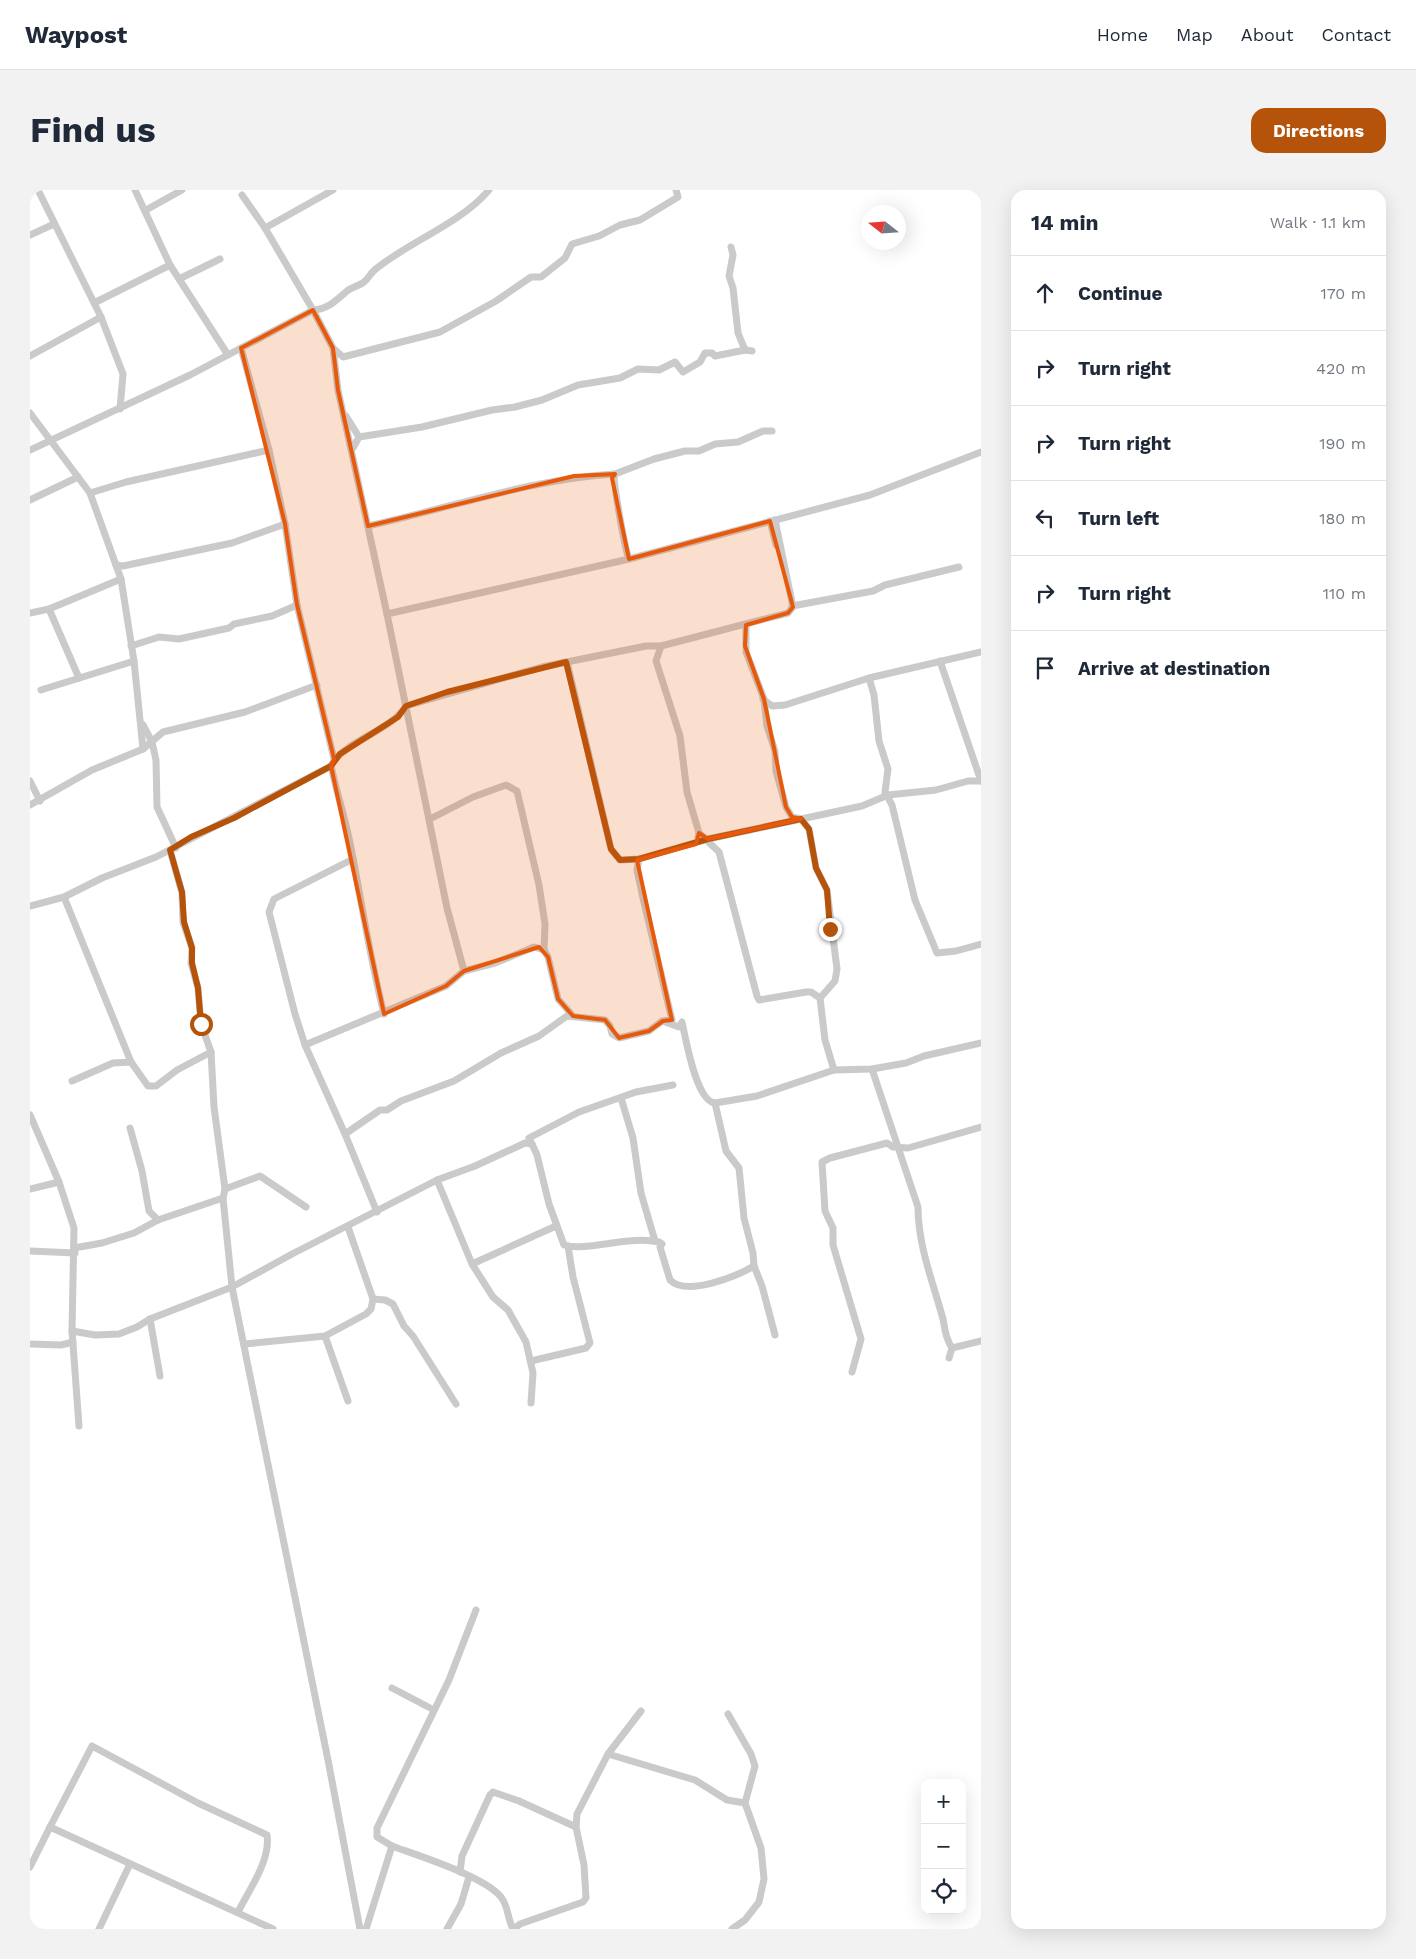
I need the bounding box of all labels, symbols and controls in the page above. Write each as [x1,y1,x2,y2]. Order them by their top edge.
text: Waypost [25,21,127,49]
text: Home [1097,24,1148,45]
text: Map [1176,24,1213,45]
text: About [1241,24,1293,45]
text: Contact [1321,24,1391,45]
button: Directions [1251,108,1386,153]
text: Find us [30,109,156,151]
north arrow [861,205,906,250]
text: 14 min [1031,210,1099,235]
text: Walk · 1.1 km [1270,213,1366,232]
icon: ahead [1031,279,1059,307]
text: Continue [1078,282,1162,305]
text: 170 m [1320,284,1366,303]
icon: right [1031,354,1059,382]
text: Turn right [1078,357,1171,380]
text: 420 m [1316,359,1366,378]
icon: right [1031,429,1059,457]
text: Turn right [1078,432,1171,455]
text: 190 m [1319,434,1366,453]
icon: left [1031,504,1059,532]
text: Turn left [1078,507,1159,530]
text: 180 m [1319,509,1366,528]
icon: right [1031,579,1059,607]
text: Turn right [1078,582,1171,605]
text: 110 m [1323,584,1366,603]
icon: arrive [1031,654,1059,682]
text: Arrive at destination [1078,657,1270,680]
route end [819,918,842,941]
route start [190,1013,213,1036]
map controls [921,1779,966,1914]
button: + [921,1779,966,1824]
button: − [921,1824,966,1869]
button: locate [921,1869,966,1914]

